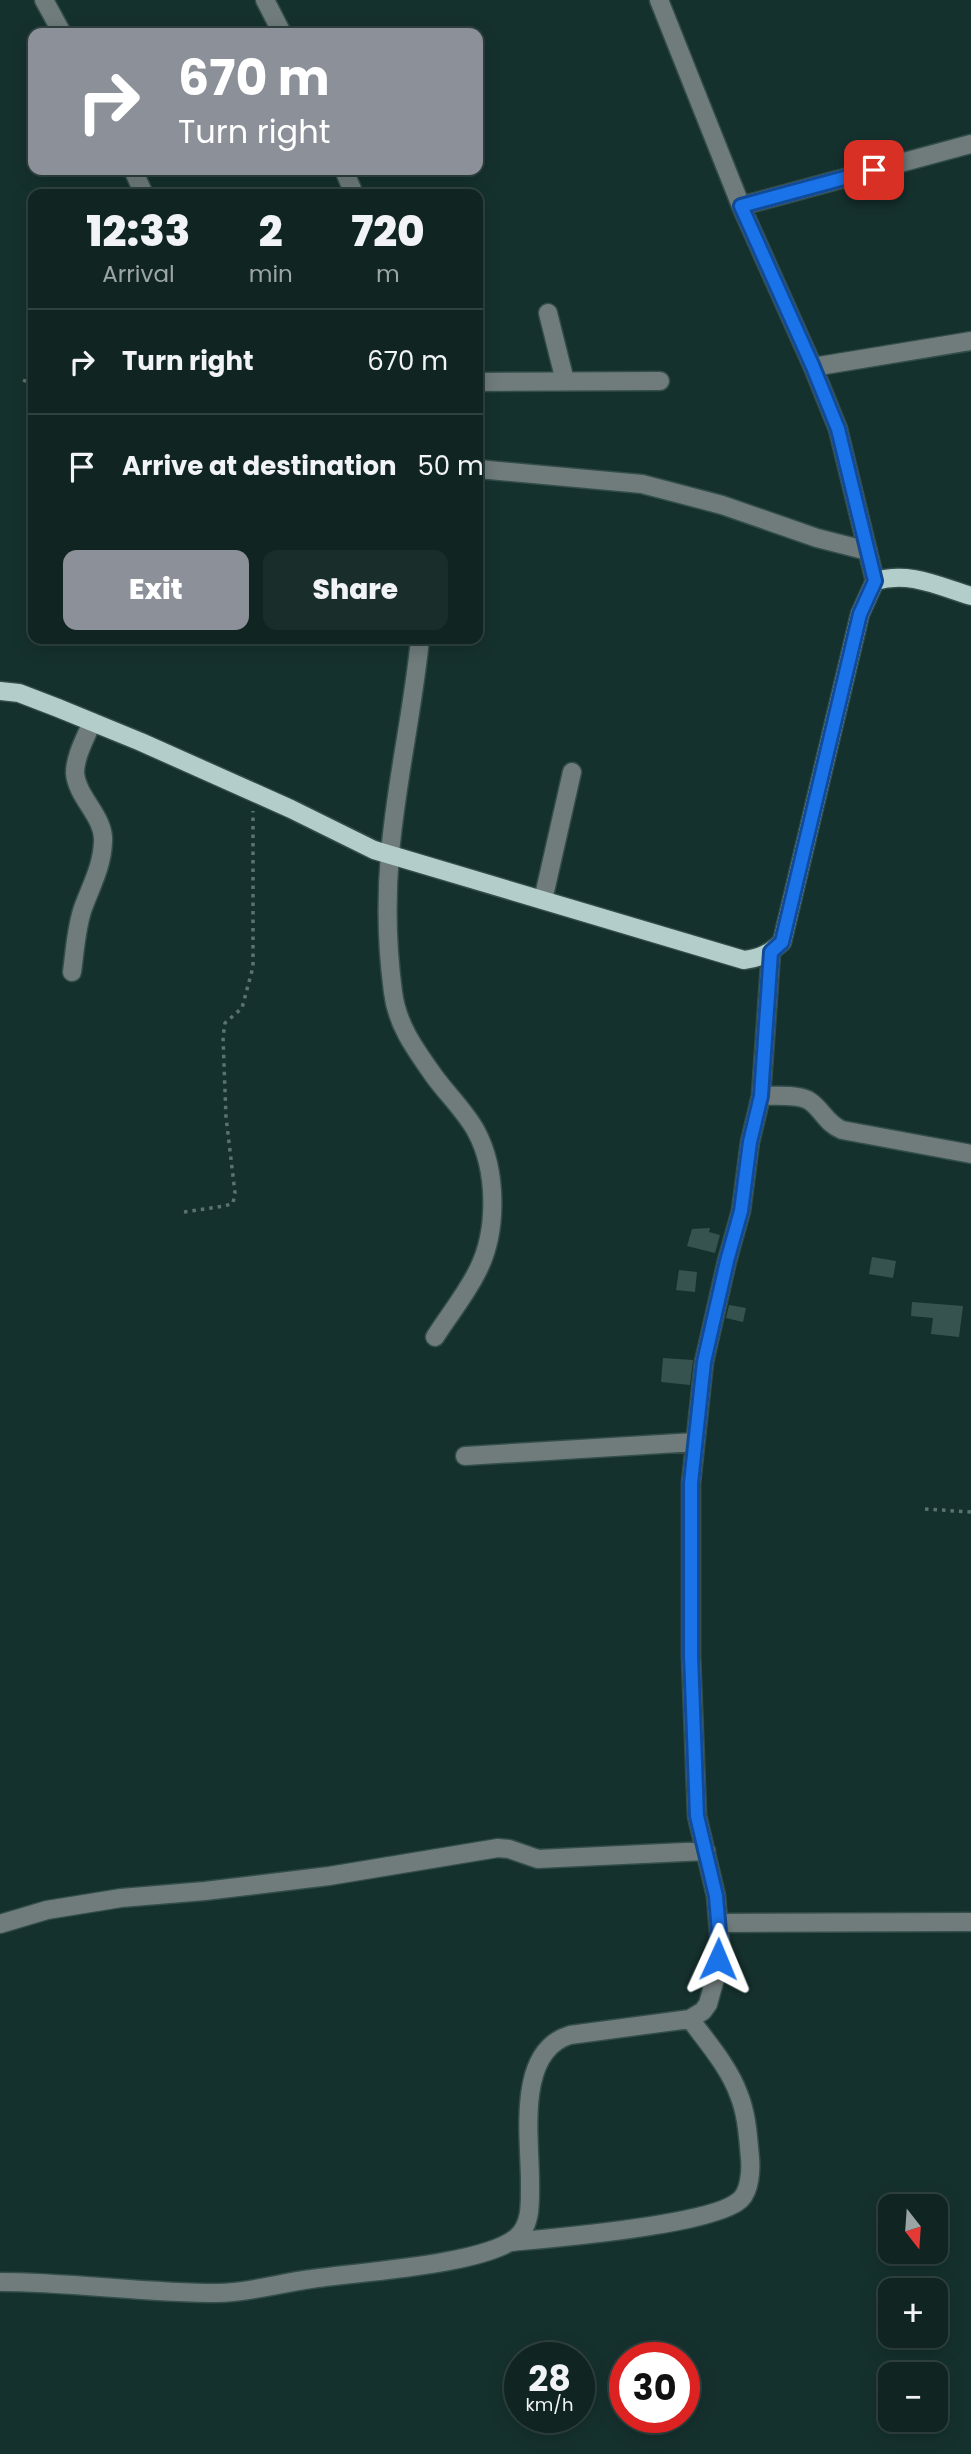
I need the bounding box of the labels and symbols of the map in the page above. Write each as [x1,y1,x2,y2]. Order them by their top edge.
pin [844,140,904,200]
position arrow [681,1922,755,1996]
north arrow [878,2194,948,2264]
speed limit sign: 30 [609,2342,700,2433]

